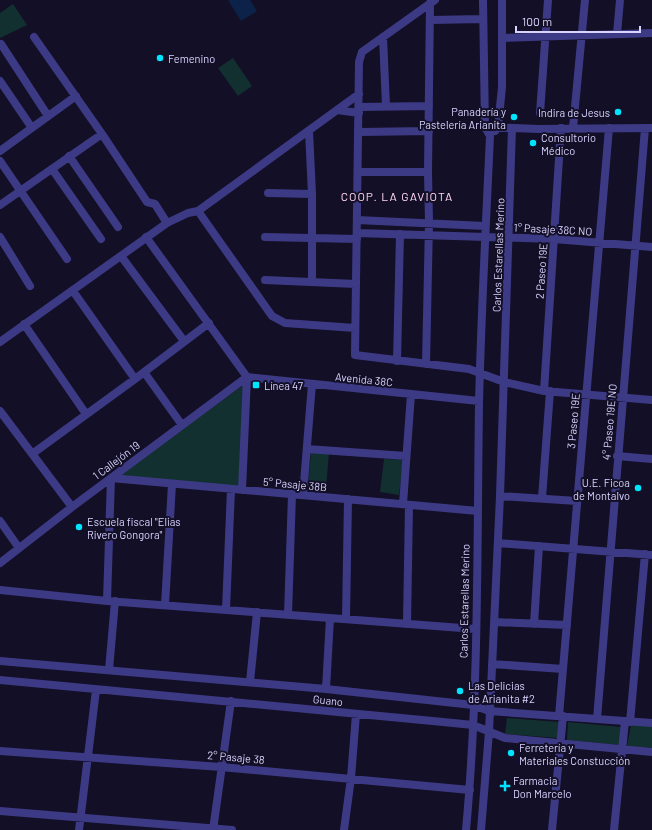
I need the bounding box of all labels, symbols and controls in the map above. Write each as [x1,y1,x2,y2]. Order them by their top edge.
scale bar [516,8,640,34]
text: 100 m [522,14,552,28]
place label: Femenino [168,52,215,65]
marker: Femenino [155,53,165,63]
place label: Panadería y Pastelería Arianita [419,105,506,131]
place label: Indira de Jesus [538,106,610,119]
marker: Indira de Jesus [613,107,623,117]
marker: Panadería y Pastelería Arianita [509,112,519,122]
place label: Consultorio Médico [541,131,596,157]
marker: Consultorio Médico [528,138,538,148]
district label: COOP. LA GAVIOTA [341,189,453,203]
street label: Carlos Estarellas Merino [490,198,506,312]
street label: 1° Pasaje 38C NO [513,220,593,238]
street label: 2 Paseo 19E [533,242,549,299]
street label: Avenida 38C [335,370,393,388]
place label: Línea 47 [264,379,303,392]
marker: Línea 47 [251,380,261,390]
street label: 4° Paseo 19E NO [599,383,619,461]
street label: 3 Paseo 19E [564,392,582,449]
street label: 1 Callejón 19 [90,438,142,482]
street label: 5° Pasaje 38B [263,475,328,493]
place label: U.E. Ficoa de Montalvo [573,476,630,502]
marker: U.E. Ficoa de Montalvo [633,483,643,493]
place label: Escuela fiscal "Elias Rivero Gongora" [87,515,181,541]
marker: Escuela fiscal "Elias Rivero Gongora" [74,522,84,532]
street label: Carlos Estarellas Merino [457,544,471,658]
place label: Las Delicias de Arianita #2 [468,679,535,705]
marker: Las Delicias de Arianita #2 [455,686,465,696]
street label: Guano [312,692,344,708]
place label: Ferretería y Materiales Constucción [519,741,630,767]
street label: 2° Pasaje 38 [207,748,265,766]
marker: Ferretería y Materiales Constucción [506,748,516,758]
place label: Farmacia Don Marcelo [513,774,571,800]
marker: Farmacia Don Marcelo [500,781,510,791]

